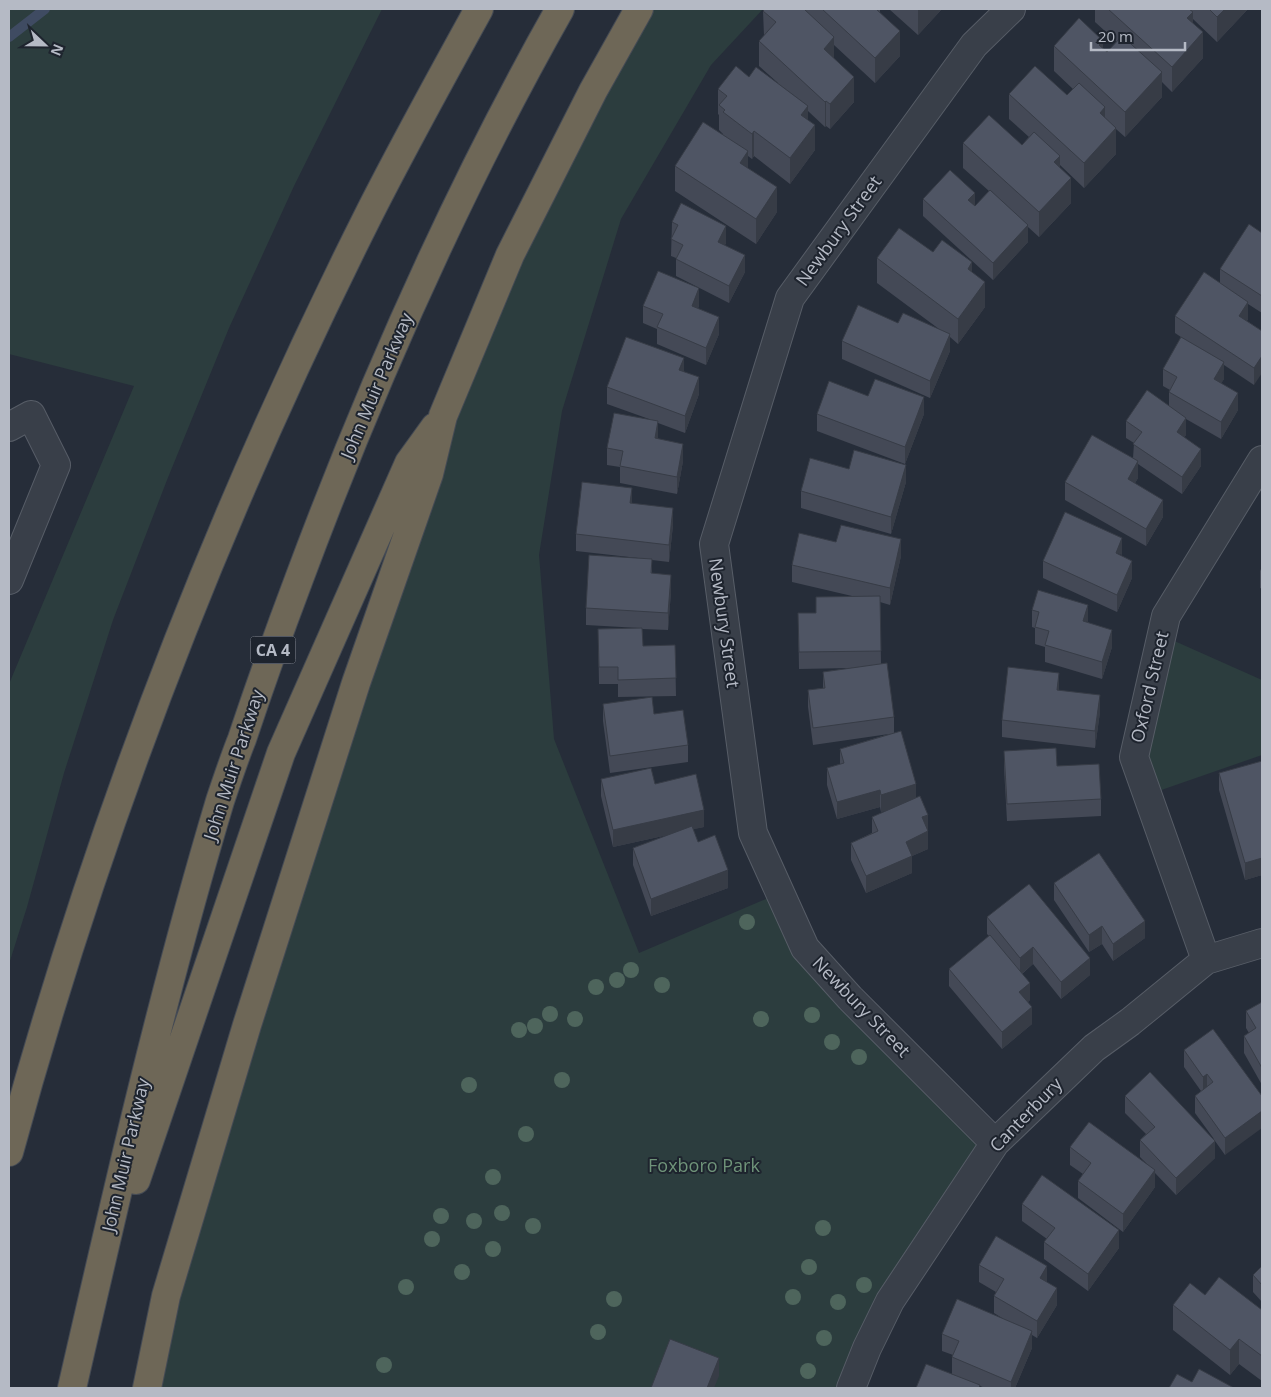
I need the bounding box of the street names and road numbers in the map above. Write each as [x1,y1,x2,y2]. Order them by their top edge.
street label: Newbury Street [790,170,886,290]
street label: John Muir Parkway [334,308,418,464]
street label: Newbury Street [704,556,746,689]
street label: Oxford Street [1125,629,1173,745]
road number: CA 4 [250,636,296,664]
street label: John Muir Parkway [197,685,269,845]
street label: Newbury Street [808,951,916,1062]
street label: Canterbury [984,1071,1067,1157]
street label: John Muir Parkway [95,1075,155,1236]

